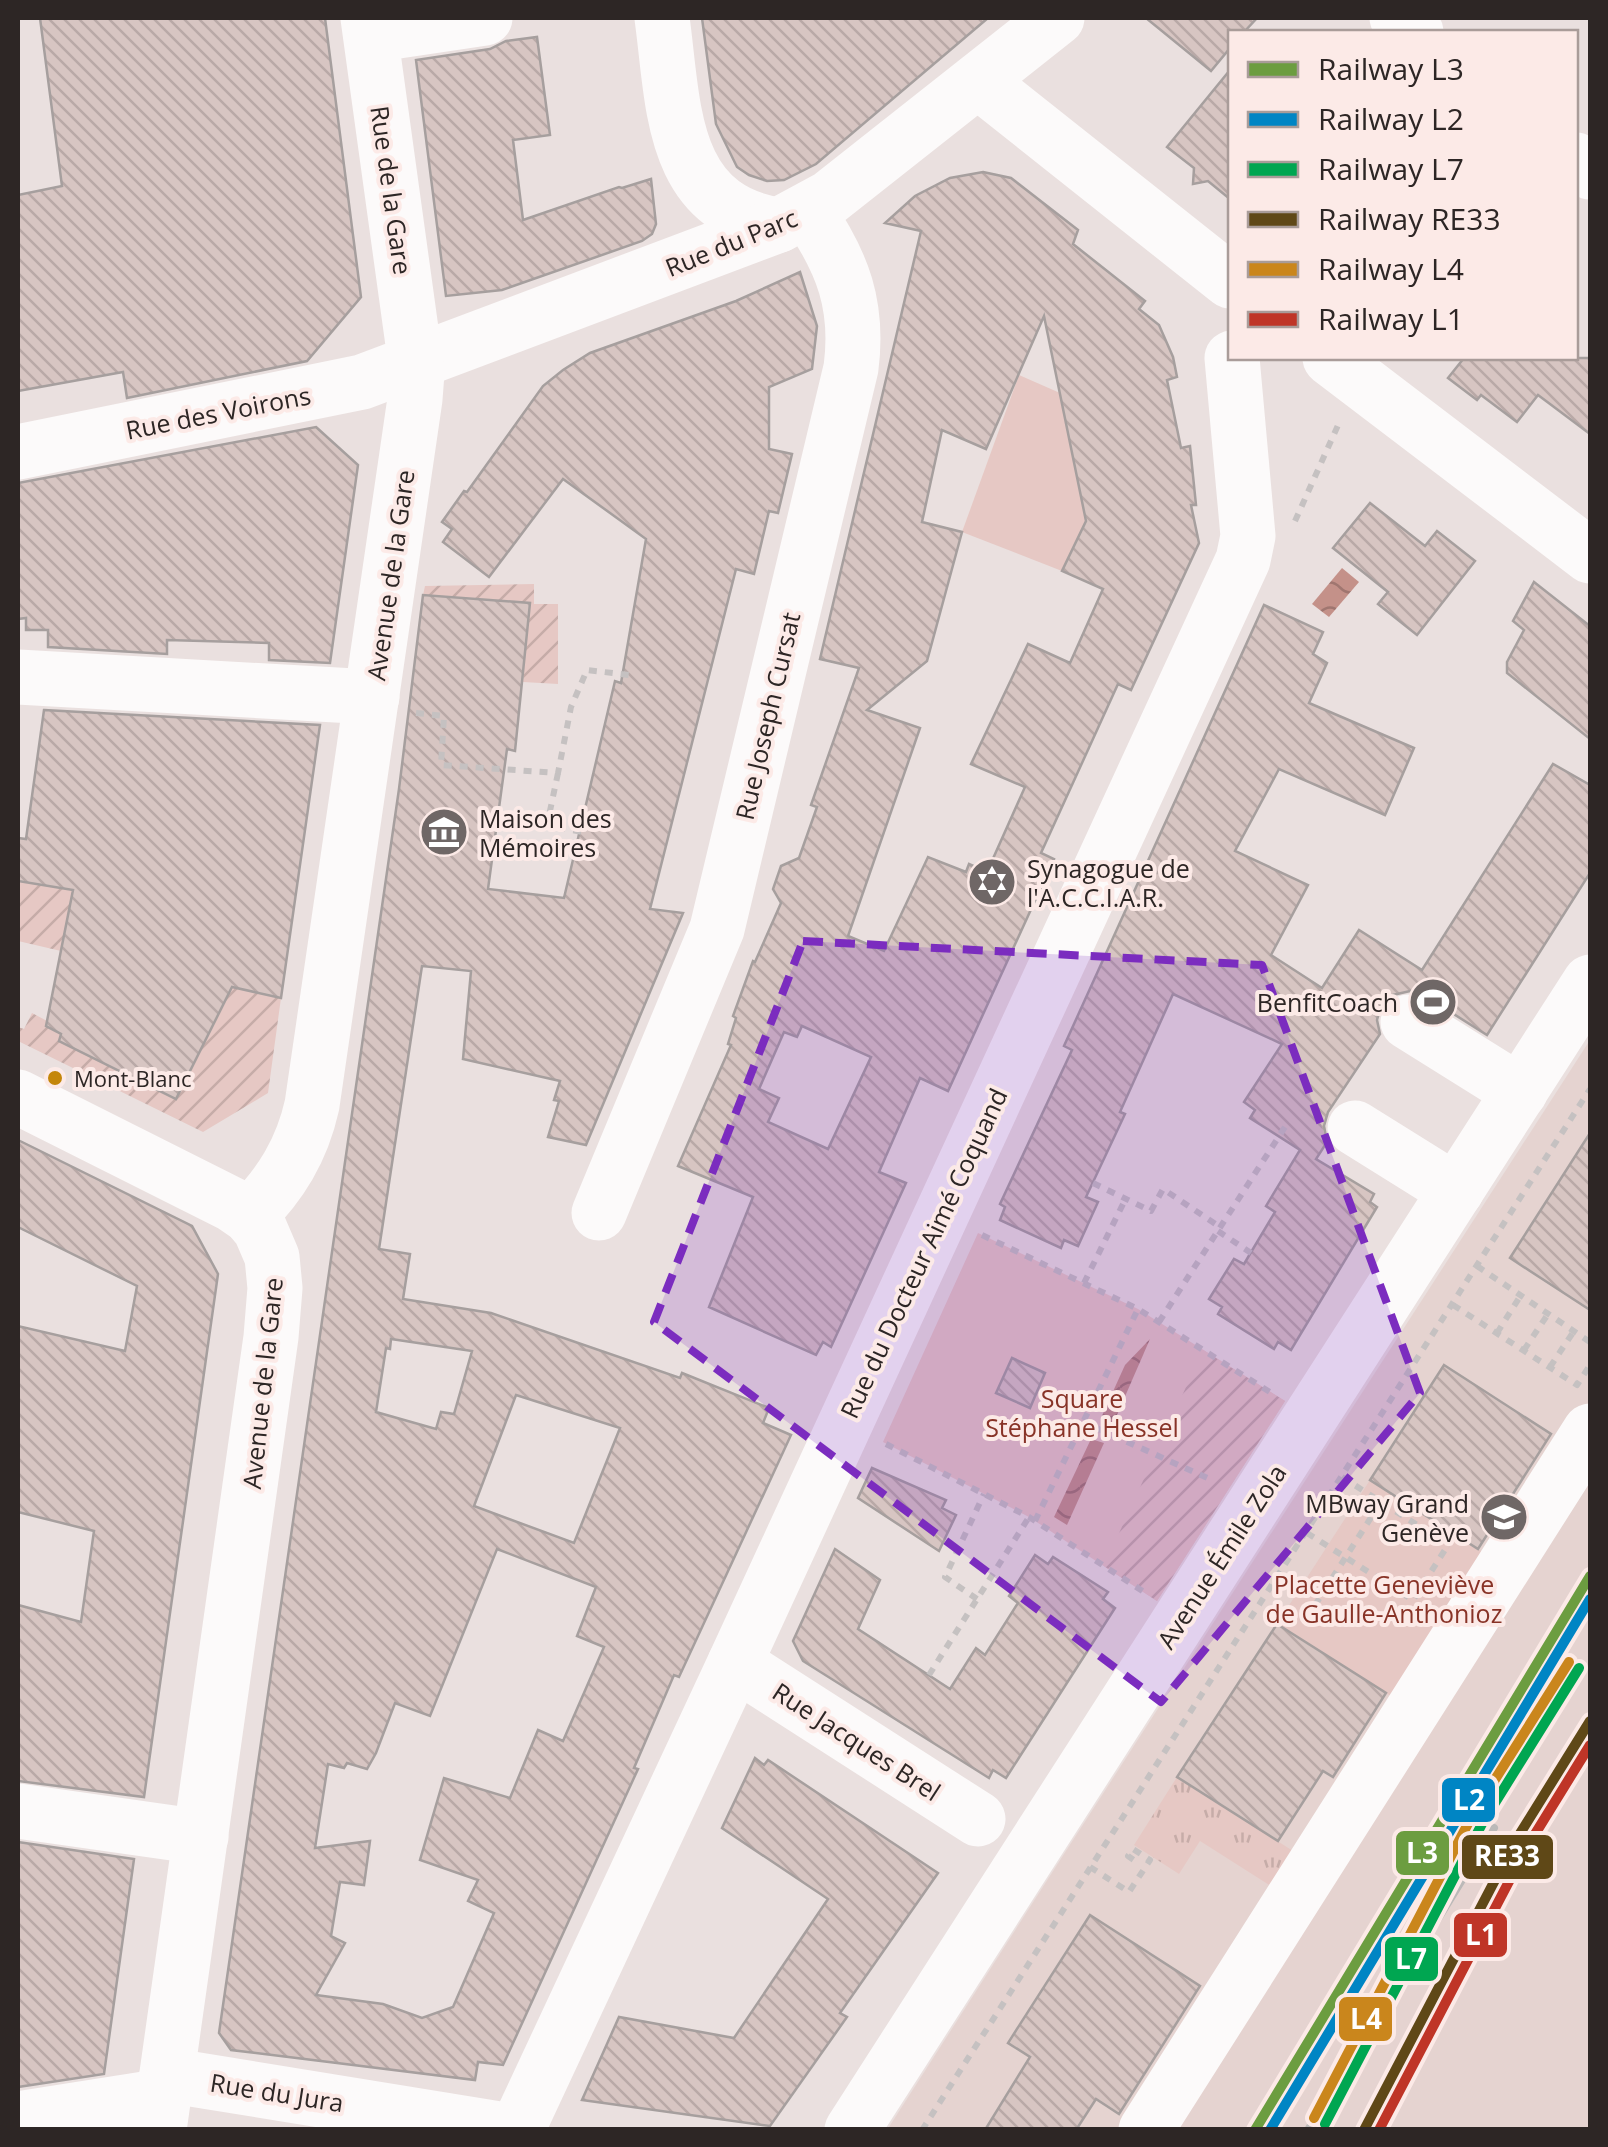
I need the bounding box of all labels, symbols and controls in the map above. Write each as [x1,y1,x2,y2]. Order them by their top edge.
legend [1228,30,1578,360]
text: Railway L3 [1318,48,1464,89]
text: Railway L2 [1318,98,1464,139]
street label: Rue de la Gare [363,103,421,277]
text: Railway L7 [1318,148,1464,189]
text: Railway RE33 [1318,198,1501,239]
street label: Rue du Parc [660,200,802,284]
text: Railway L4 [1318,248,1464,289]
text: Railway L1 [1318,298,1464,339]
street label: Rue des Voirons [123,377,313,447]
street label: Avenue de la Gare [358,467,422,683]
street label: Rue Joseph Cursat [727,609,807,823]
place label: Maison des Mémoires [479,801,612,864]
museum icon: Maison des Mémoires [418,806,470,858]
place label: Synagogue de l'A.C.C.I.A.R. [1027,851,1190,914]
synagogue icon: Synagogue de l'A.C.C.I.A.R. [966,856,1018,908]
sports icon: BenfitCoach [1407,976,1459,1028]
place label: BenfitCoach [1257,985,1398,1019]
place label: Mont-Blanc [74,1063,191,1093]
marker: Mont-Blanc [45,1068,65,1088]
street label: Rue du Docteur Aimé Coquand [831,1083,1015,1423]
street label: Avenue de la Gare [234,1276,290,1490]
park label: Square Stéphane Hessel [985,1381,1179,1444]
street label: Avenue Émile Zola [1149,1457,1293,1655]
place label: MBway Grand Genève [1305,1486,1469,1549]
school or university icon: MBway Grand Genève [1478,1491,1530,1543]
park label: Placette Geneviève de Gaulle-Anthonioz [1266,1567,1502,1630]
street label: Rue Jacques Brel [767,1674,947,1808]
line badge: L2 [1440,1776,1497,1824]
text: L2 [1453,1780,1485,1818]
line badge: L3 [1394,1829,1451,1877]
text: L3 [1406,1833,1438,1871]
line badge: RE33 [1460,1833,1555,1881]
text: RE33 [1474,1836,1540,1874]
line badge: L1 [1452,1911,1509,1959]
text: L1 [1465,1915,1497,1953]
line badge: L7 [1383,1935,1440,1983]
text: L7 [1395,1939,1427,1977]
line badge: L4 [1337,1995,1394,2043]
text: L4 [1350,1999,1382,2037]
street label: Rue du Jura [208,2065,346,2119]

